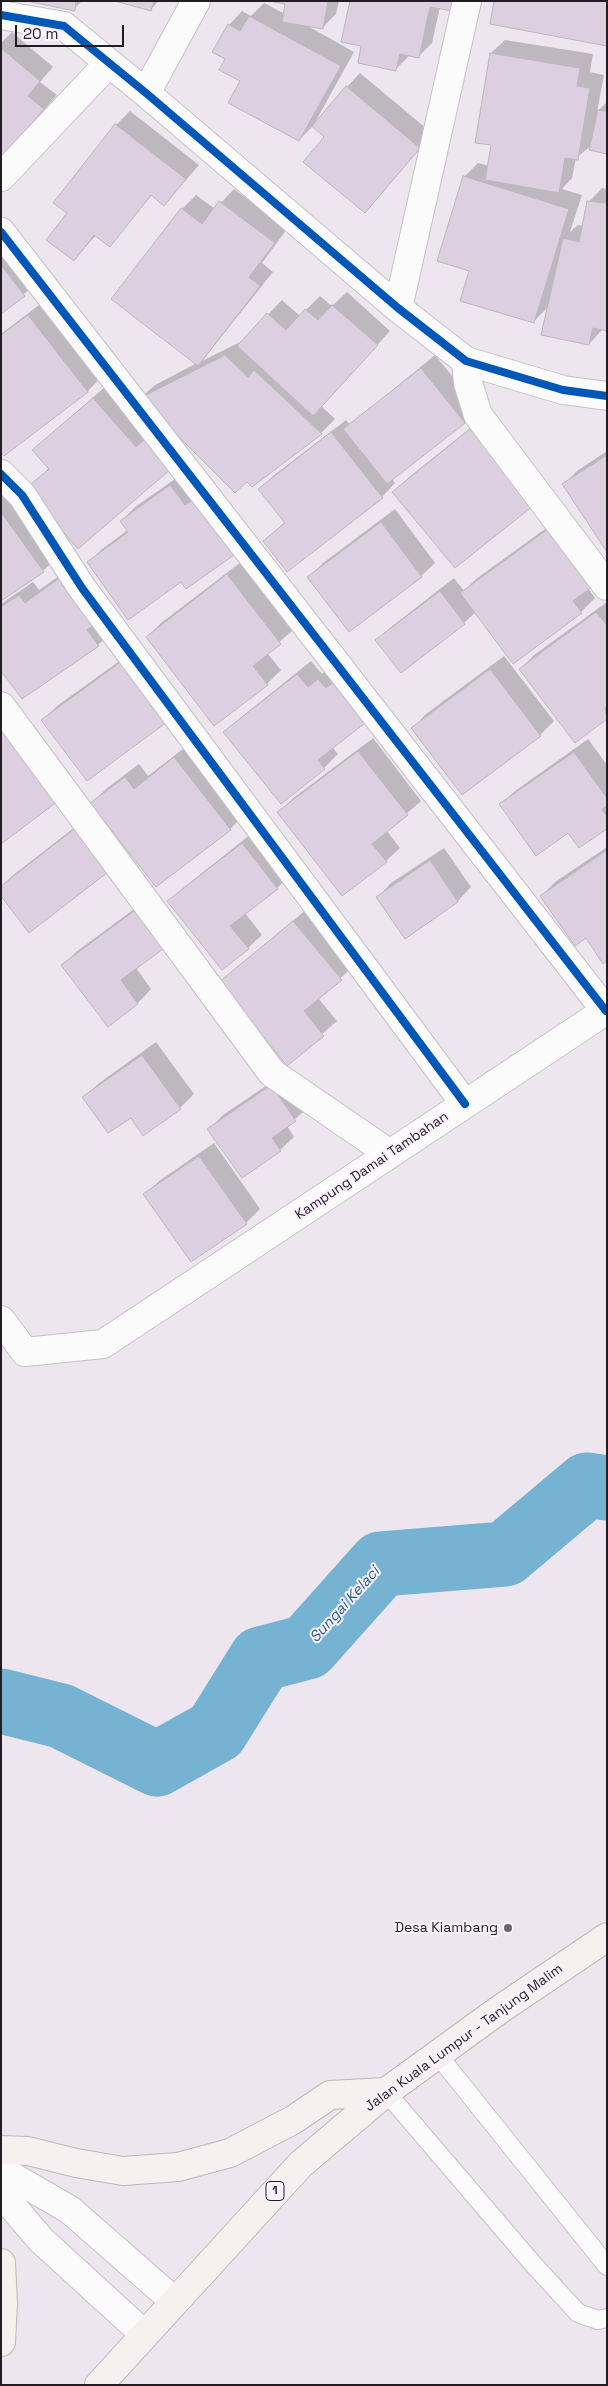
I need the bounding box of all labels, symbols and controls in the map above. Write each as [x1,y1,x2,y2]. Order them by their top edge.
scale bar [18,15,126,47]
text: 20 m [23,24,58,43]
street label: Kampung Damai Tambahan [292,1108,452,1224]
water label: Sungai Kelaci [306,1563,384,1647]
place label: Desa Kiambang [395,1920,498,1936]
marker: Desa Kiambang [502,1922,514,1934]
street label: Jalan Kuala Lumpur - Tanjung Malim [362,1961,566,2115]
road number: 1 [266,2182,284,2200]

